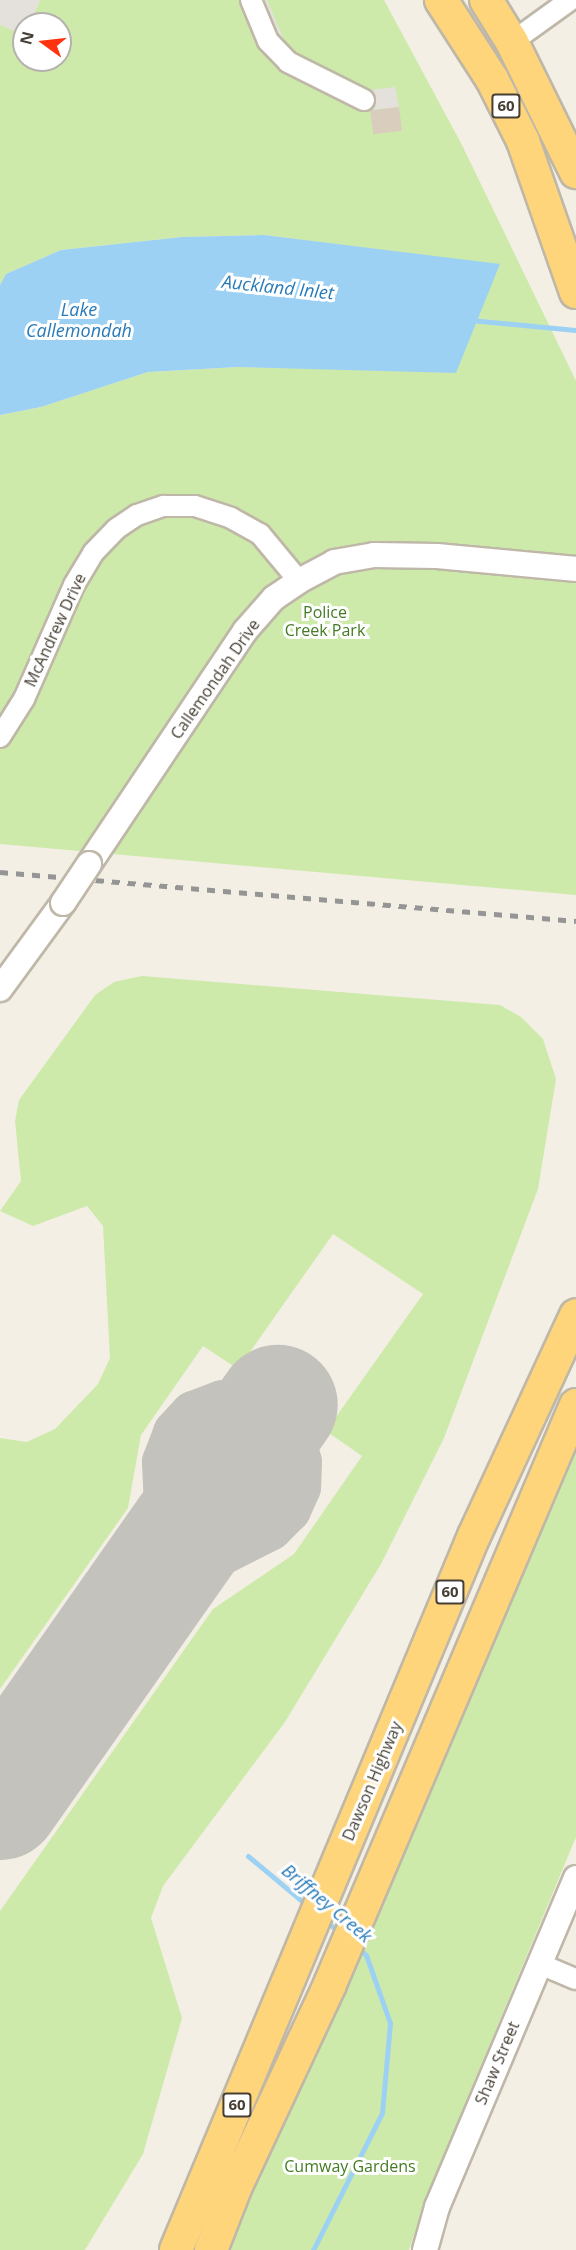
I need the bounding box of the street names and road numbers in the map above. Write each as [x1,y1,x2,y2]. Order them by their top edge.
road number: 60 [491,94,521,118]
street label: McAndrew Drive [20,570,90,690]
street label: Callemondah Drive [166,615,264,743]
road number: 60 [435,1580,465,1604]
street label: Dawson Highway [338,1718,406,1844]
street label: Shaw Street [471,2018,523,2108]
road number: 60 [222,2093,252,2117]

